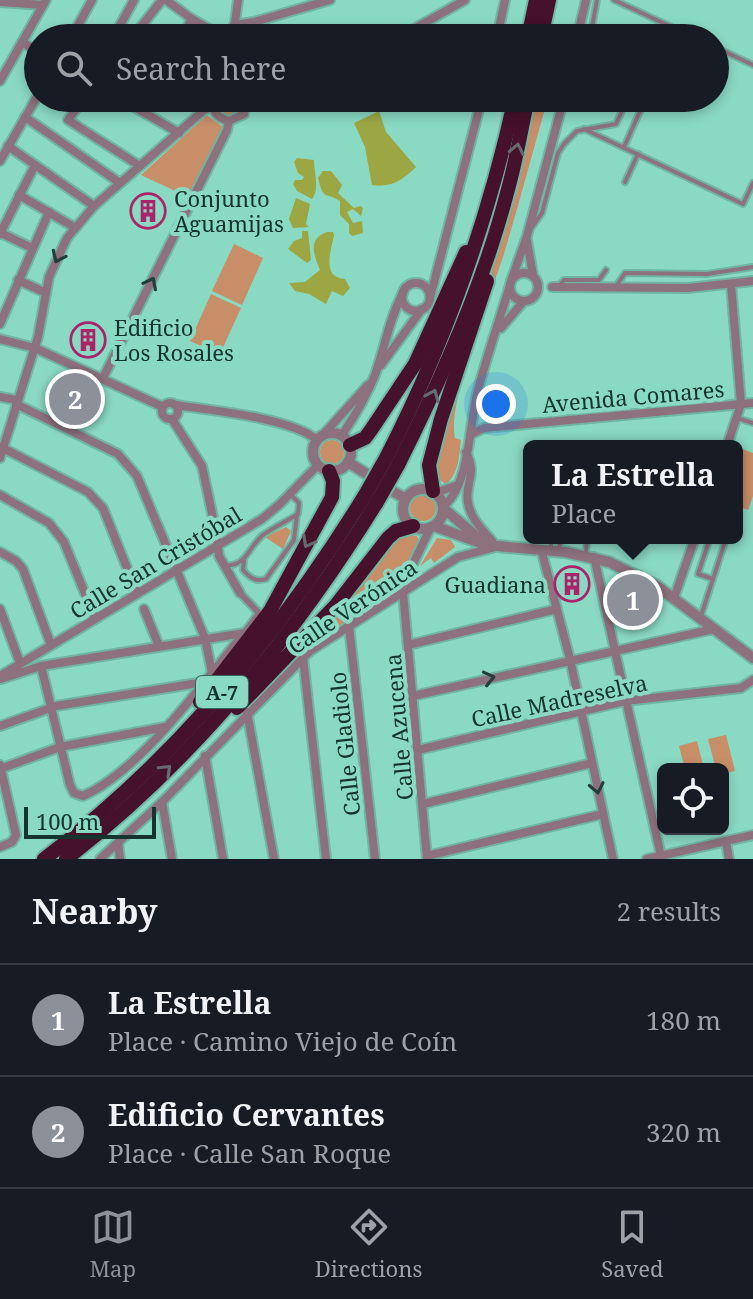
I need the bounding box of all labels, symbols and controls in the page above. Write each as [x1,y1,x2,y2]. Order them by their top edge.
search box [24,24,729,112]
icon: search [52,46,96,90]
text: Search here [116,48,286,89]
one-way arrow [508,143,525,156]
place label: Conjunto Aguamijas [174,183,284,238]
building icon: Conjunto Aguamijas [129,192,167,230]
one-way arrow [52,248,68,263]
one-way arrow [141,277,156,292]
place label: Edificio Los Rosales [114,312,234,367]
building icon: Edificio Los Rosales [69,321,107,359]
pin: 2 [49,369,101,429]
street label: Avenida Comares [541,373,725,419]
your location [476,384,516,424]
one-way arrow [423,388,439,403]
popup [523,440,743,544]
text: La Estrella [551,454,715,495]
text: Place [551,495,616,531]
street label: Calle San Cristóbal [64,499,247,625]
one-way arrow [302,533,318,548]
street label: Calle Verónica [282,552,422,660]
building icon: Guadiana [553,565,591,603]
place label: Guadiana [444,569,546,599]
pin: 1 [607,570,659,630]
street label: Calle Azucena [377,653,419,801]
street label: Calle Madreselva [468,667,650,733]
street label: Calle Gladiolo [322,670,366,818]
one-way arrow [482,670,496,687]
road number: A-7 [196,676,248,708]
map controls [657,763,729,835]
button: locate [657,763,729,835]
one-way arrow [157,765,171,779]
one-way arrow [588,781,605,795]
scale bar [24,803,156,839]
text: 100 m [36,806,99,836]
text: Nearby [32,888,158,934]
text: 2 results [616,893,721,929]
text: La Estrella [108,982,272,1023]
text: 1 [51,1002,65,1038]
text: 180 m [646,1002,721,1038]
text: Place · Camino Viejo de Coín [108,1023,457,1059]
text: Edificio Cervantes [108,1094,385,1135]
text: 2 [51,1114,65,1150]
text: 320 m [646,1114,721,1150]
text: Place · Calle San Roque [108,1135,391,1171]
tab: Map [89,1205,136,1283]
tab: Directions [315,1205,422,1283]
tab: Saved [601,1205,664,1283]

